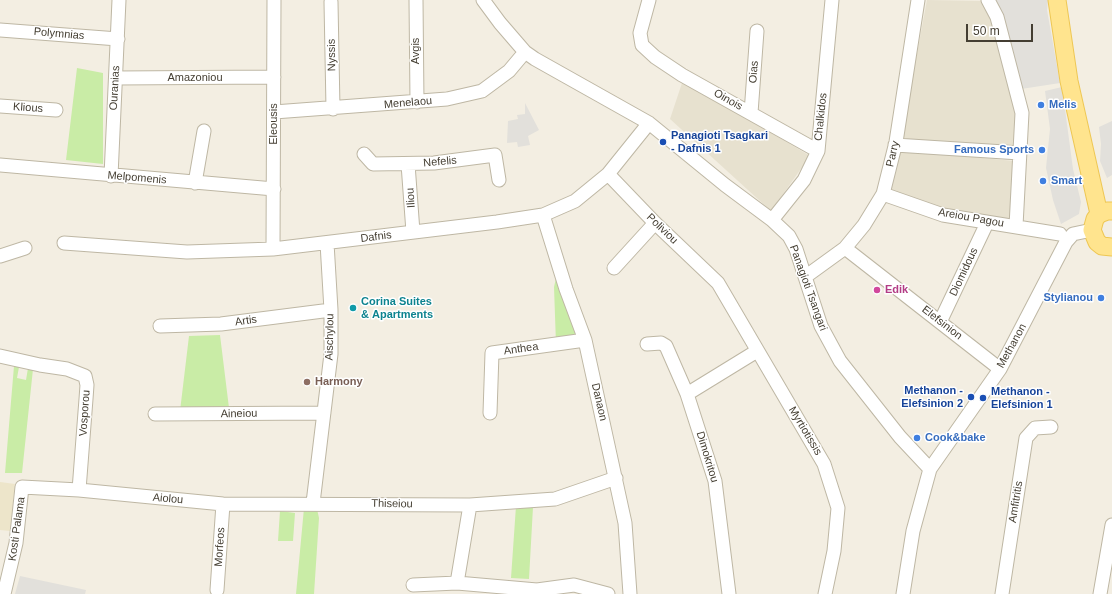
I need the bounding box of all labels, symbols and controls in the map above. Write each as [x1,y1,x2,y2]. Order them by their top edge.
scale bar [968,16,1035,42]
text: 50 m [973,24,1000,38]
street label: Polymnias [33,25,85,43]
street label: Avgis [409,38,423,64]
street label: Nyssis [325,39,339,71]
street label: Oias [747,60,761,84]
street label: Ouranias [107,65,123,111]
street label: Amazoniou [167,71,223,85]
street label: Oinois [711,87,745,113]
street label: Chalkidos [812,92,830,142]
street label: Menelaou [383,94,433,112]
place label: Melis [1049,98,1077,112]
street label: Klious [13,100,43,116]
marker: Melis [1036,100,1046,110]
street label: Eleousis [267,103,281,145]
place label: Panagioti Tsagkari - Dafnis 1 [671,129,768,155]
marker: Panagioti Tsagkari - Dafnis 1 [658,137,668,147]
street label: Parry [884,140,902,168]
place label: Famous Sports [954,143,1034,157]
marker: Famous Sports [1037,145,1047,155]
street label: Nefelis [423,154,457,170]
street label: Melpomenis [107,169,167,187]
place label: Smart [1051,174,1082,188]
marker: Smart [1038,176,1048,186]
street label: Iliou [404,187,418,209]
street label: Areiou Pagou [937,206,1005,230]
street label: Poliviou [644,211,680,247]
street label: Dafnis [360,229,392,245]
street label: Panagioti Tsangari [786,243,830,333]
street label: Diomidous [947,246,981,298]
place label: Edik [885,283,908,297]
marker: Edik [872,285,882,295]
place label: Stylianou [1043,291,1093,305]
marker: Stylianou [1096,293,1106,303]
place label: Corina Suites & Apartments [361,295,433,321]
marker: Corina Suites & Apartments [348,303,358,313]
street label: Elefsinion [919,303,965,343]
street label: Artis [234,313,258,329]
street label: Aischylou [323,313,337,361]
street label: Methanon [994,321,1030,371]
street label: Anthea [503,340,539,358]
place label: Harmony [315,375,363,389]
marker: Harmony [302,377,312,387]
street label: Danaon [588,382,610,422]
place label: Methanon - Elefsinion 2 [901,384,963,410]
place label: Methanon - Elefsinion 1 [991,385,1053,411]
street label: Vosporou [77,389,93,437]
marker: Methanon - Elefsinion 2 [966,392,976,402]
marker: Methanon - Elefsinion 1 [978,393,988,403]
street label: Myrtiotissis [785,404,825,458]
street label: Aineiou [221,407,257,421]
street label: Dimokritou [693,430,721,484]
place label: Cook&bake [925,431,986,445]
marker: Cook&bake [912,433,922,443]
street label: Amfitritis [1006,480,1026,524]
street label: Aiolou [152,491,184,507]
street label: Kosti Palama [6,496,28,562]
street label: Thiseiou [371,497,413,511]
street label: Morfeos [212,527,228,567]

